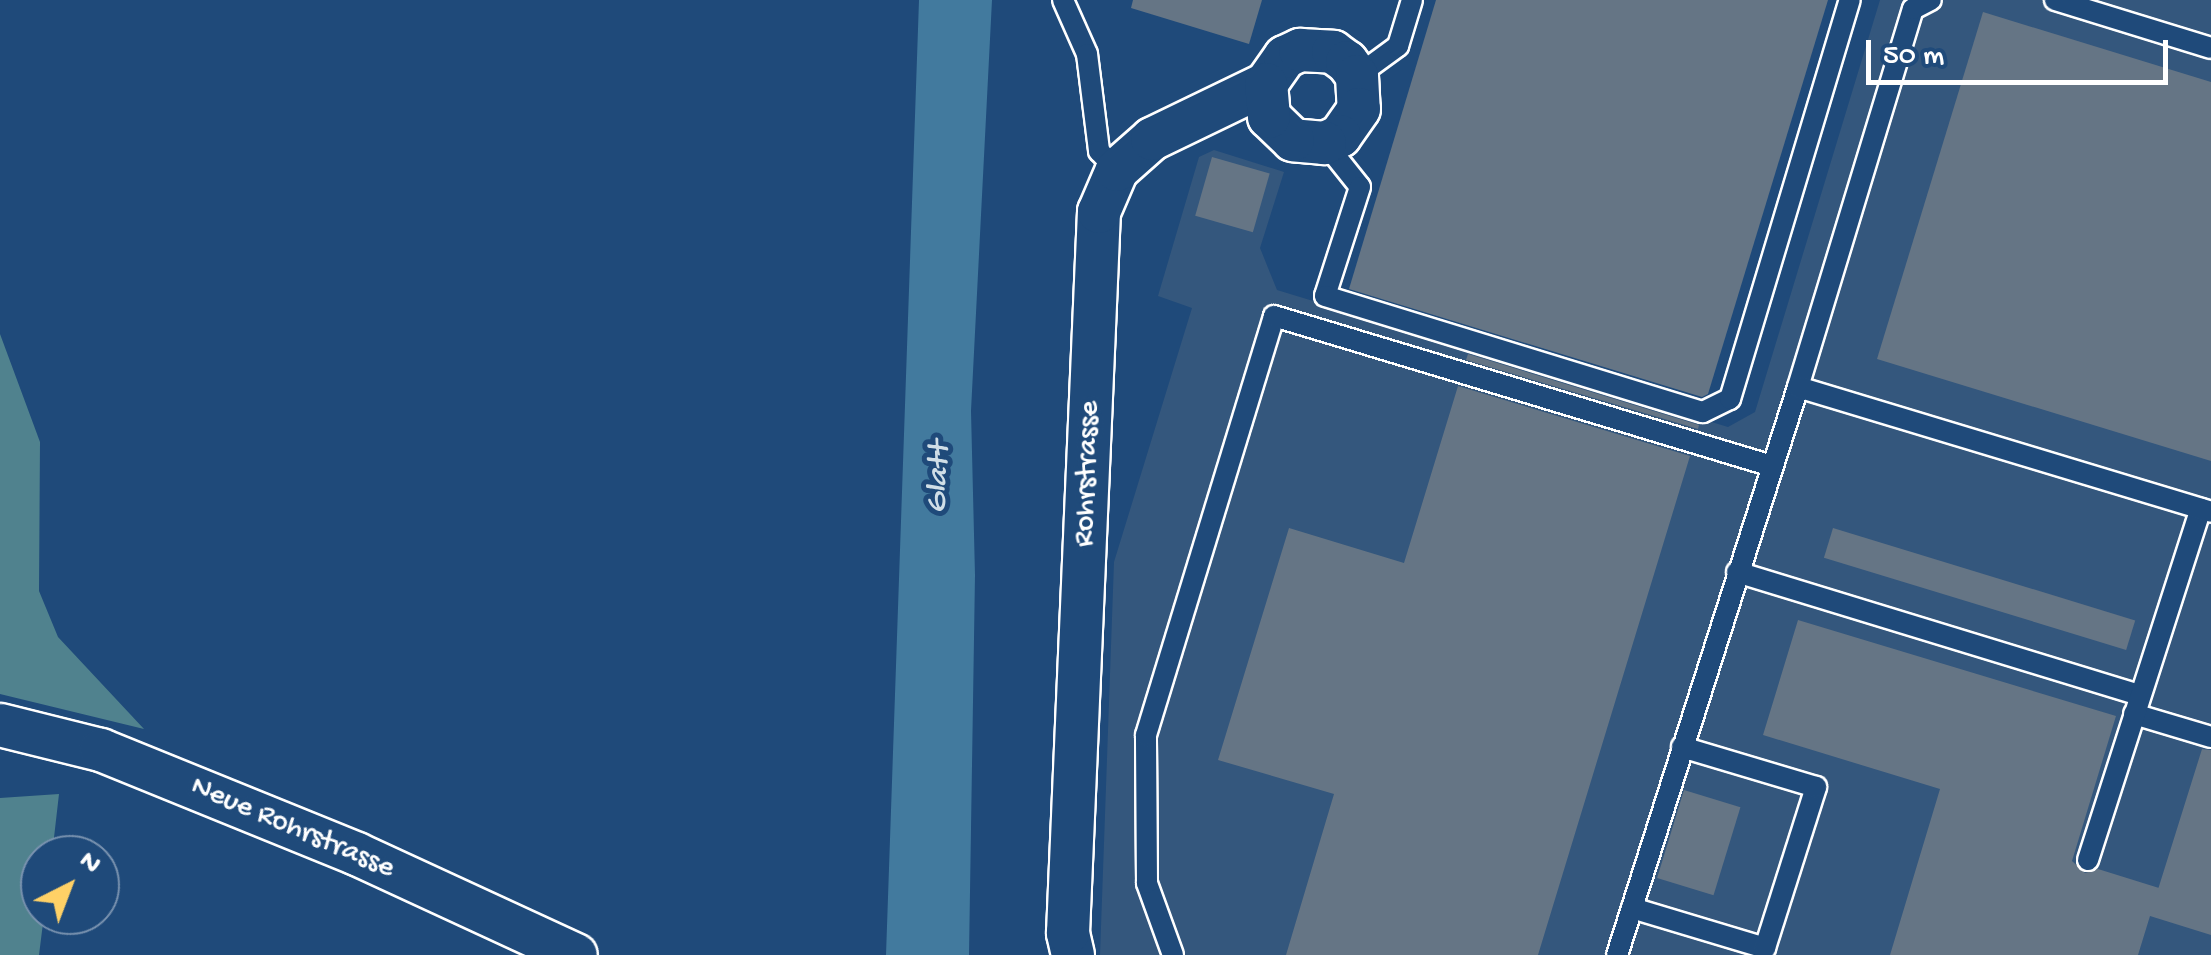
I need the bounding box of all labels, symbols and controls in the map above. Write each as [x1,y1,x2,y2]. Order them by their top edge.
scale bar [1871,20,2174,82]
text: 50 m [1883,40,1944,75]
street label: Rohrstrasse [1068,400,1110,548]
water label: Glatt [920,442,960,514]
street label: Neue Rohrstrasse [185,770,399,888]
north arrow [20,835,120,935]
text: N [71,845,107,882]

